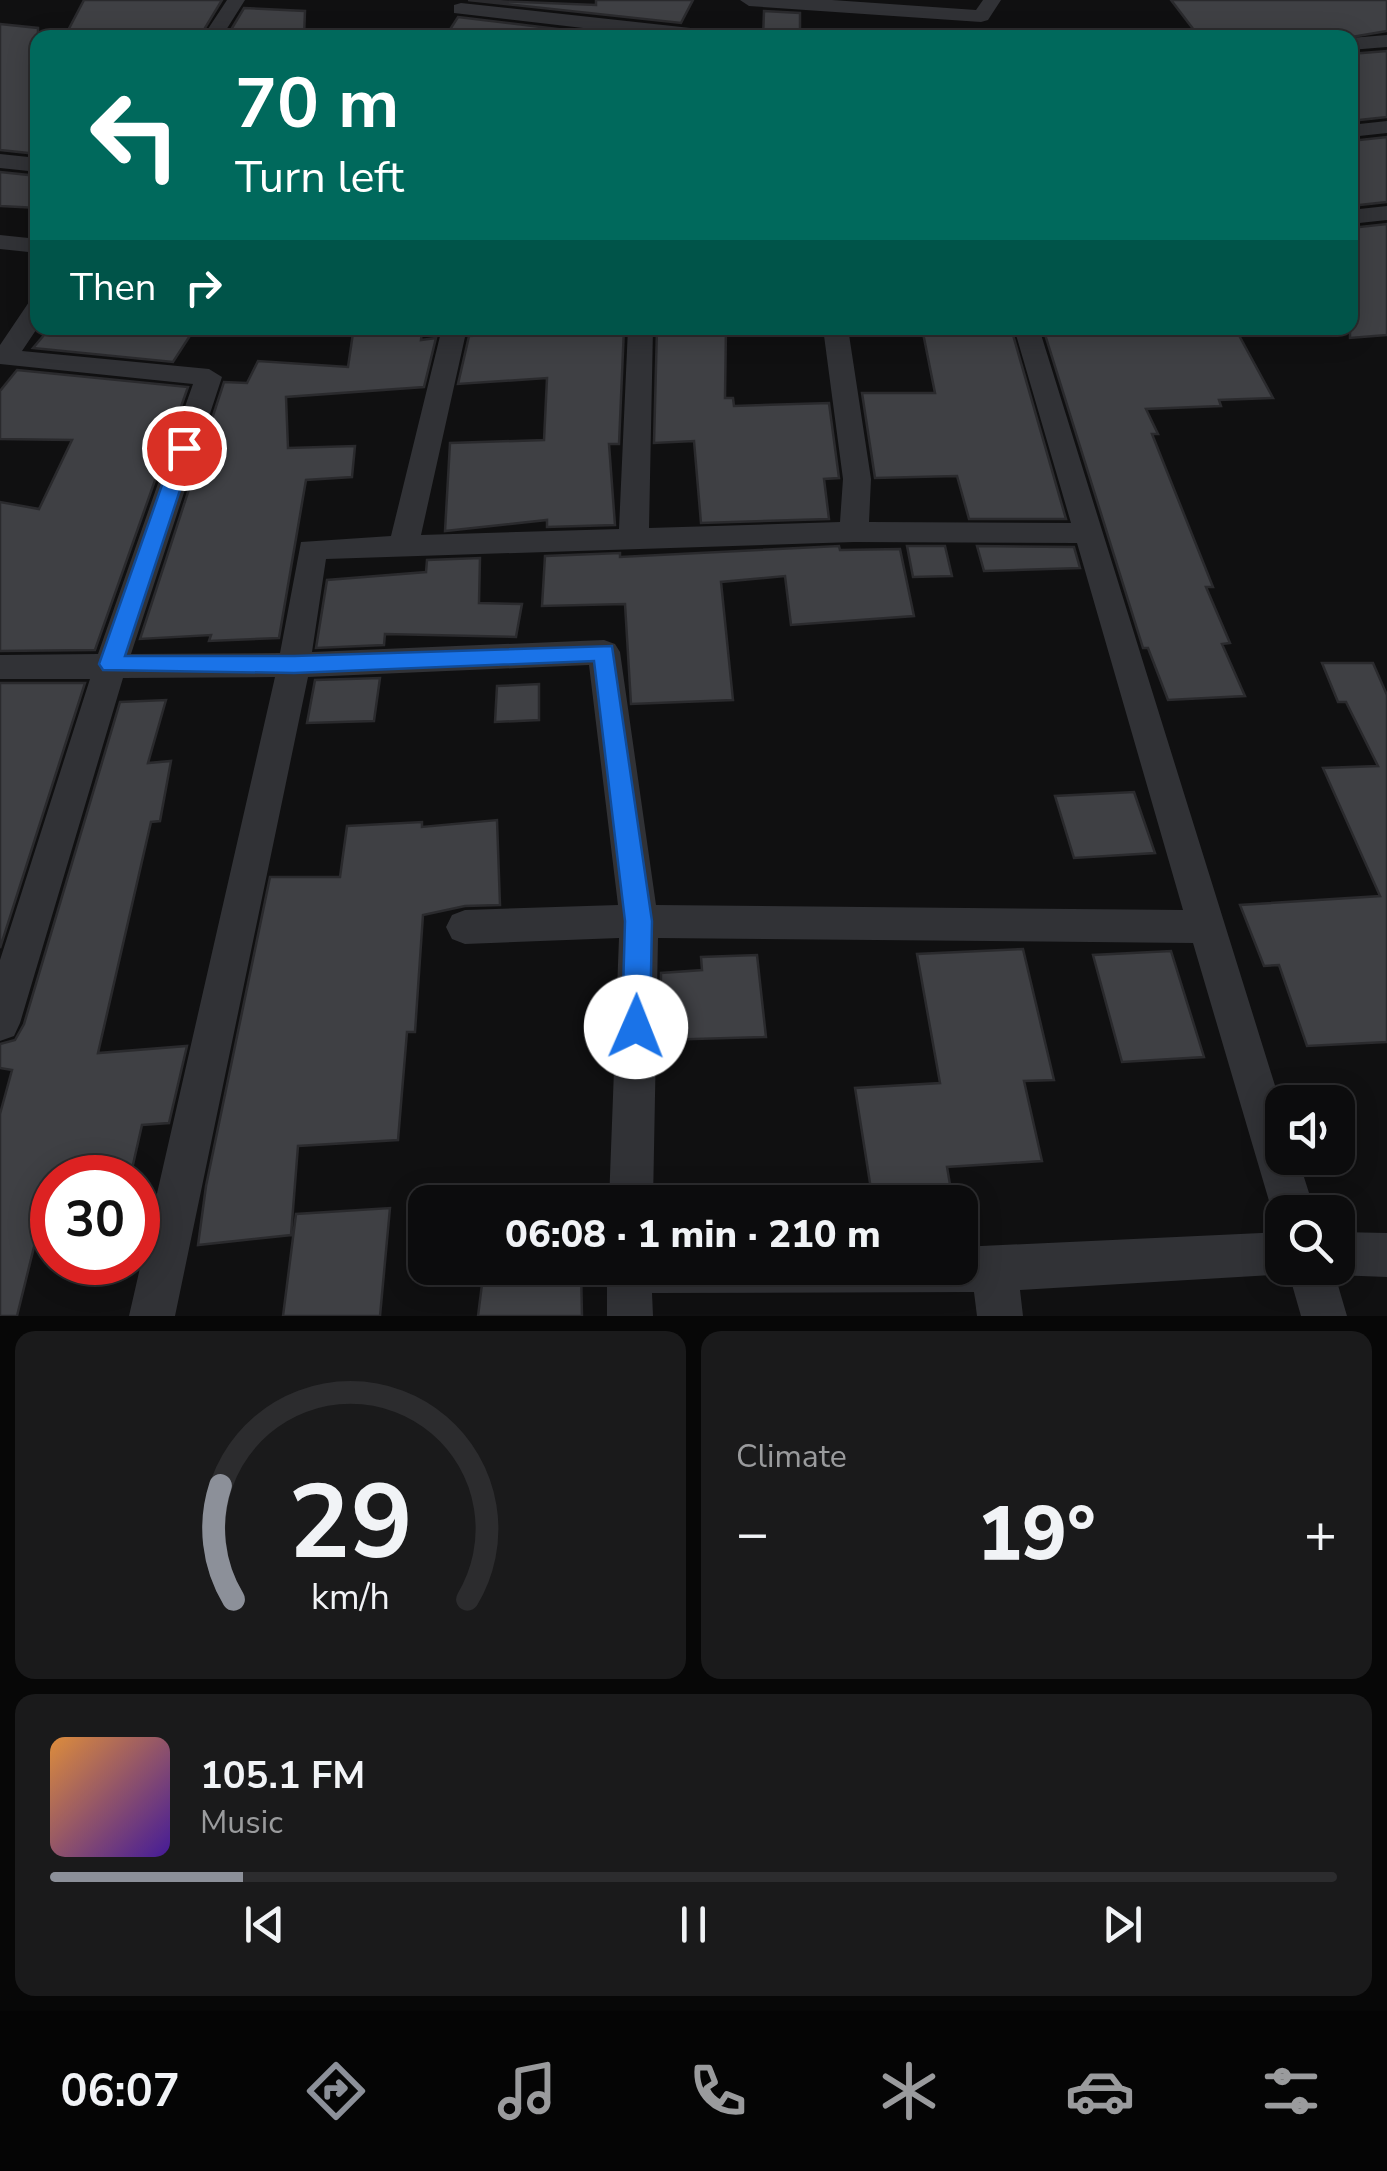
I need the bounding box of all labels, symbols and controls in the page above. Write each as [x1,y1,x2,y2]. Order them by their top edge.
text: 70 m [235,56,399,152]
icon: left [70,70,200,200]
text: Turn left [235,147,404,208]
icon: right [176,260,231,315]
text: Then [70,262,156,313]
pin [142,406,227,491]
icon: arrive [157,421,212,476]
position arrow [584,975,688,1079]
map controls [1265,1085,1355,1285]
button: sound [1265,1085,1355,1175]
speed limit sign: 30 [30,1155,160,1285]
button: search [1265,1195,1355,1285]
text: 06:08 · 1 min · 210 m [505,1209,881,1260]
text: Climate [736,1435,847,1478]
text: 29 [288,1452,413,1594]
text: 19° [977,1483,1096,1585]
text: − [736,1496,769,1571]
text: + [1304,1496,1337,1571]
text: km/h [311,1573,390,1622]
text: 105.1 FM [200,1750,365,1801]
text: Music [200,1801,283,1844]
icon: previous [237,1897,292,1952]
icon: pause [666,1897,721,1952]
icon: next [1095,1897,1150,1952]
icon: directions [301,2056,371,2126]
icon: music [492,2056,562,2126]
icon: phone [683,2056,753,2126]
icon: climate [874,2056,944,2126]
icon: car [1065,2056,1135,2126]
icon: filters [1256,2056,1326,2126]
text: 06:07 [61,2061,180,2122]

